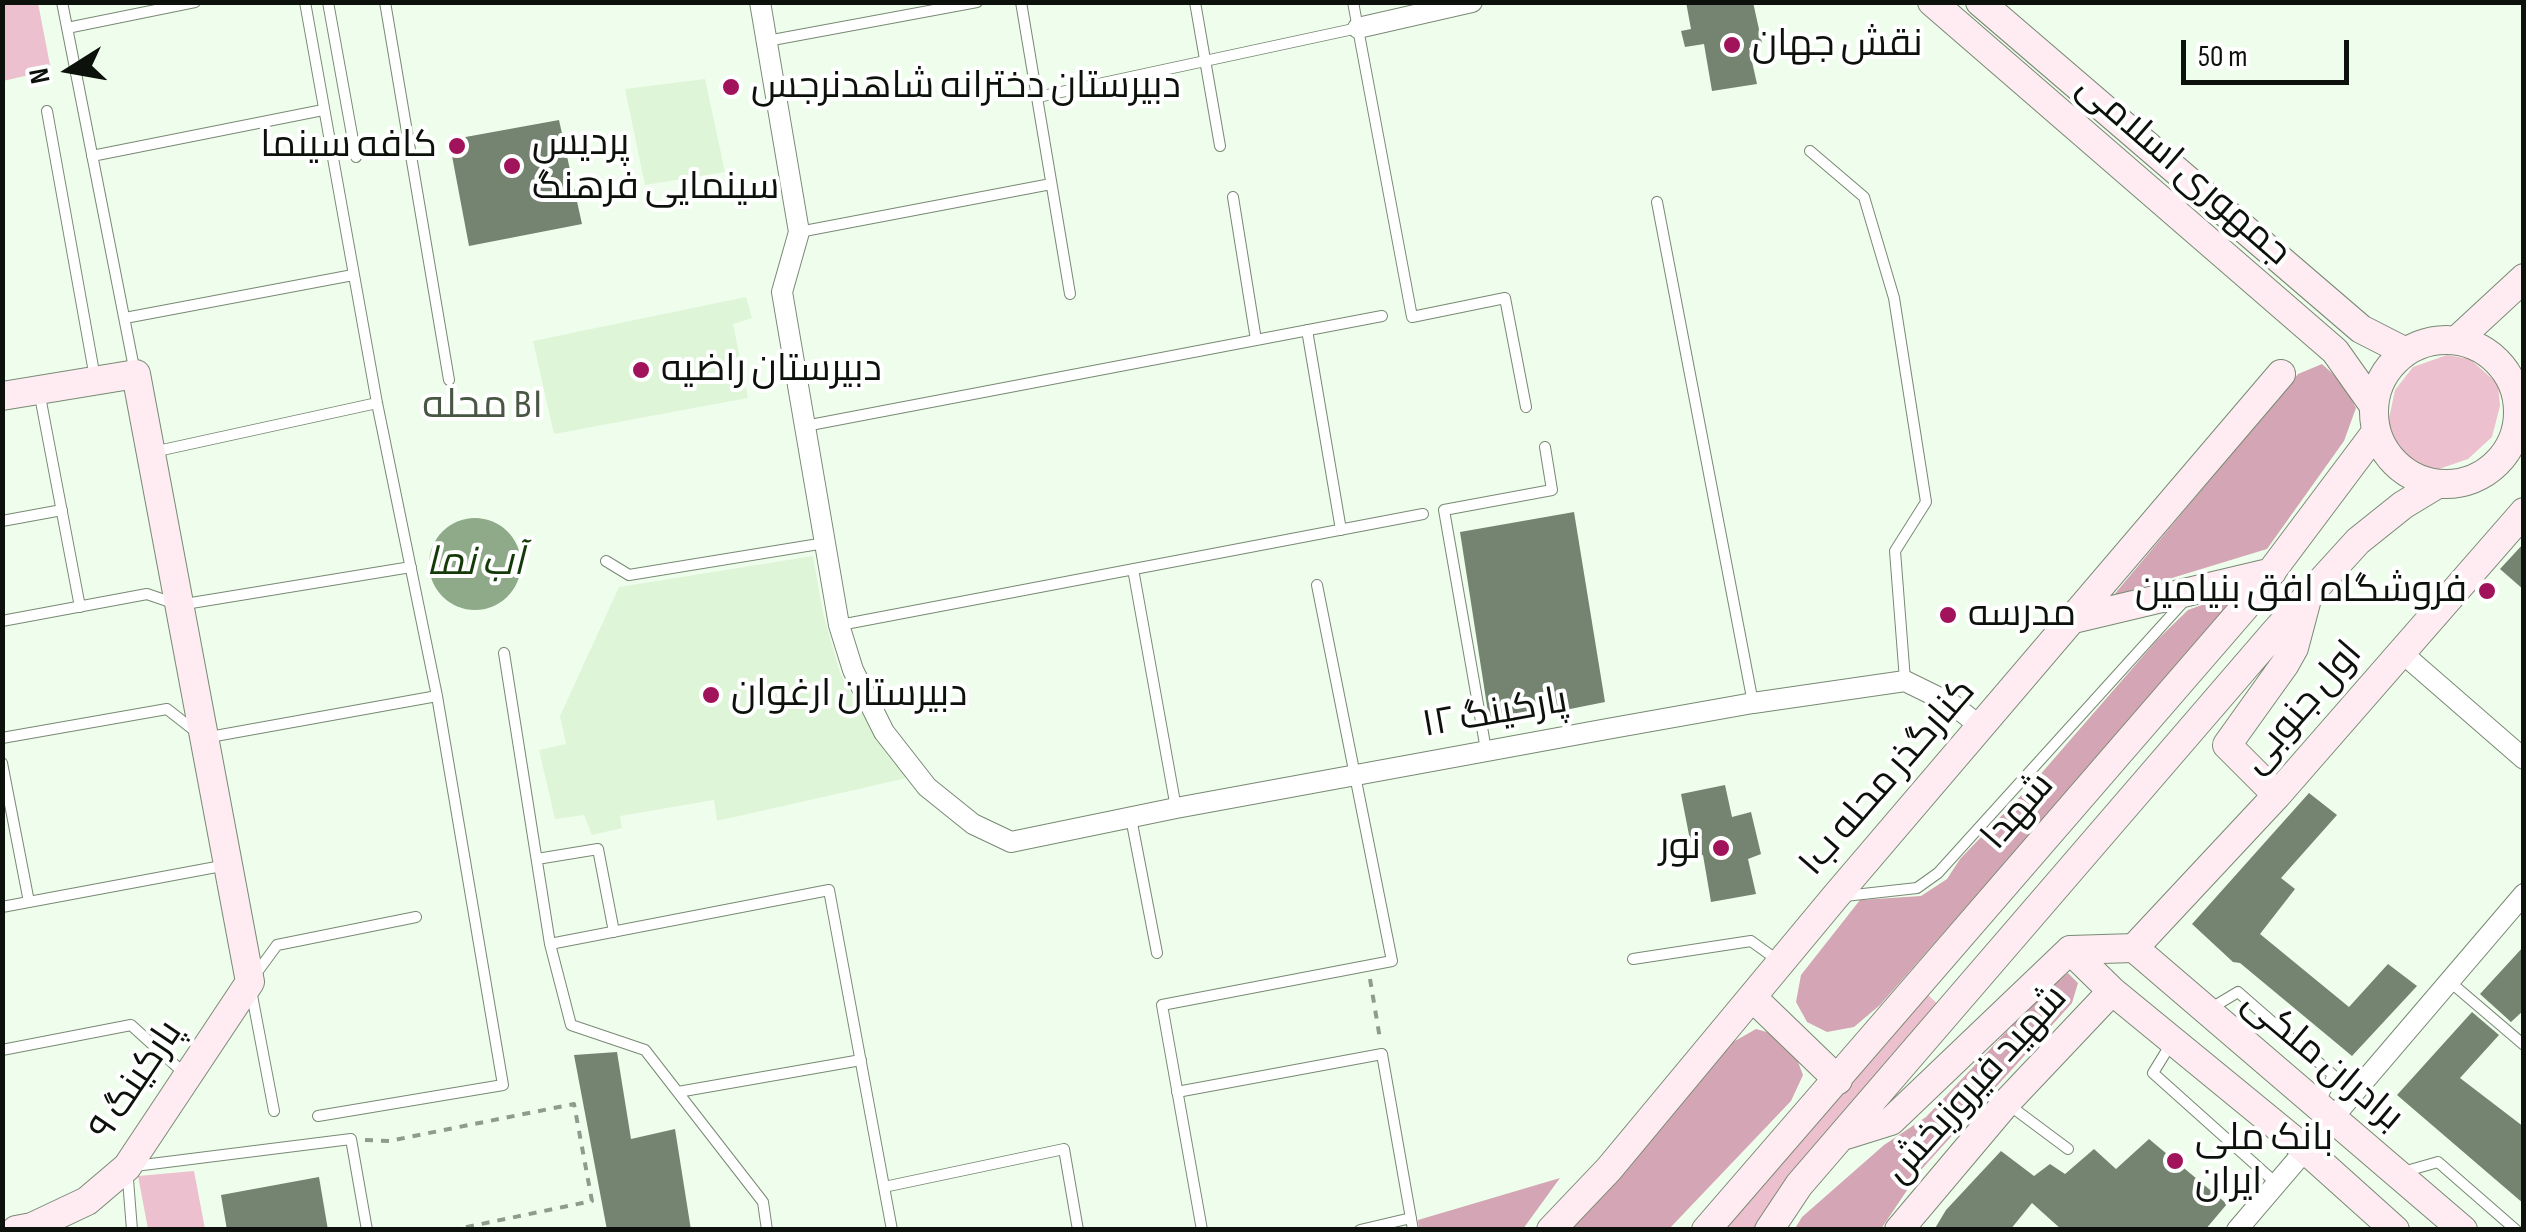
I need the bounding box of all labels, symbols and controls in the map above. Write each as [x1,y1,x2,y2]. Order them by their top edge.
north arrow [20,20,120,120]
scale bar [2186,20,2354,82]
place label: نقش جهان [1752,22,1923,68]
marker: نقش جهان [1721,34,1743,56]
text: 50 m [2198,39,2247,75]
place label: دبیرستان دخترانه شاهدنرجس [751,64,1181,110]
text: N [22,65,58,86]
street label: جمهوری اسلامی [2067,66,2299,276]
marker: دبیرستان دخترانه شاهدنرجس [720,76,742,98]
place label: پردیس سینمایی فرهنگ [532,121,779,210]
place label: کافه سینما [260,123,437,169]
marker: کافه سینما [446,135,468,157]
marker: پردیس سینمایی فرهنگ [501,155,523,177]
place label: دبیرستان راضیه [661,347,882,393]
marker: دبیرستان راضیه [630,359,652,381]
district label: محله B۱ [422,383,544,431]
water label: آب نما [426,540,524,588]
place label: فروشگاه افق بنیامین [2135,568,2467,614]
marker: فروشگاه افق بنیامین [2476,580,2498,602]
place label: مدرسه [1968,592,2076,638]
marker: مدرسه [1937,604,1959,626]
street label: اول جنوبی [2233,633,2373,783]
street label: کنارگذر محله ب۱ [1790,670,1986,886]
place label: دبیرستان ارغوان [731,672,967,718]
street label: پارکینگ ۱۲ [1419,679,1571,749]
marker: دبیرستان ارغوان [700,684,722,706]
street label: شهدا [1973,764,2065,860]
place label: نور [1659,825,1701,871]
marker: نور [1710,837,1732,859]
street label: شهید فیروزبخش [1876,977,2078,1193]
street label: برادران ملکی [2232,980,2412,1142]
street label: پارکینگ ۹ [81,1013,193,1149]
place label: بانک ملی ایران [2195,1116,2333,1206]
marker: بانک ملی ایران [2164,1150,2186,1172]

